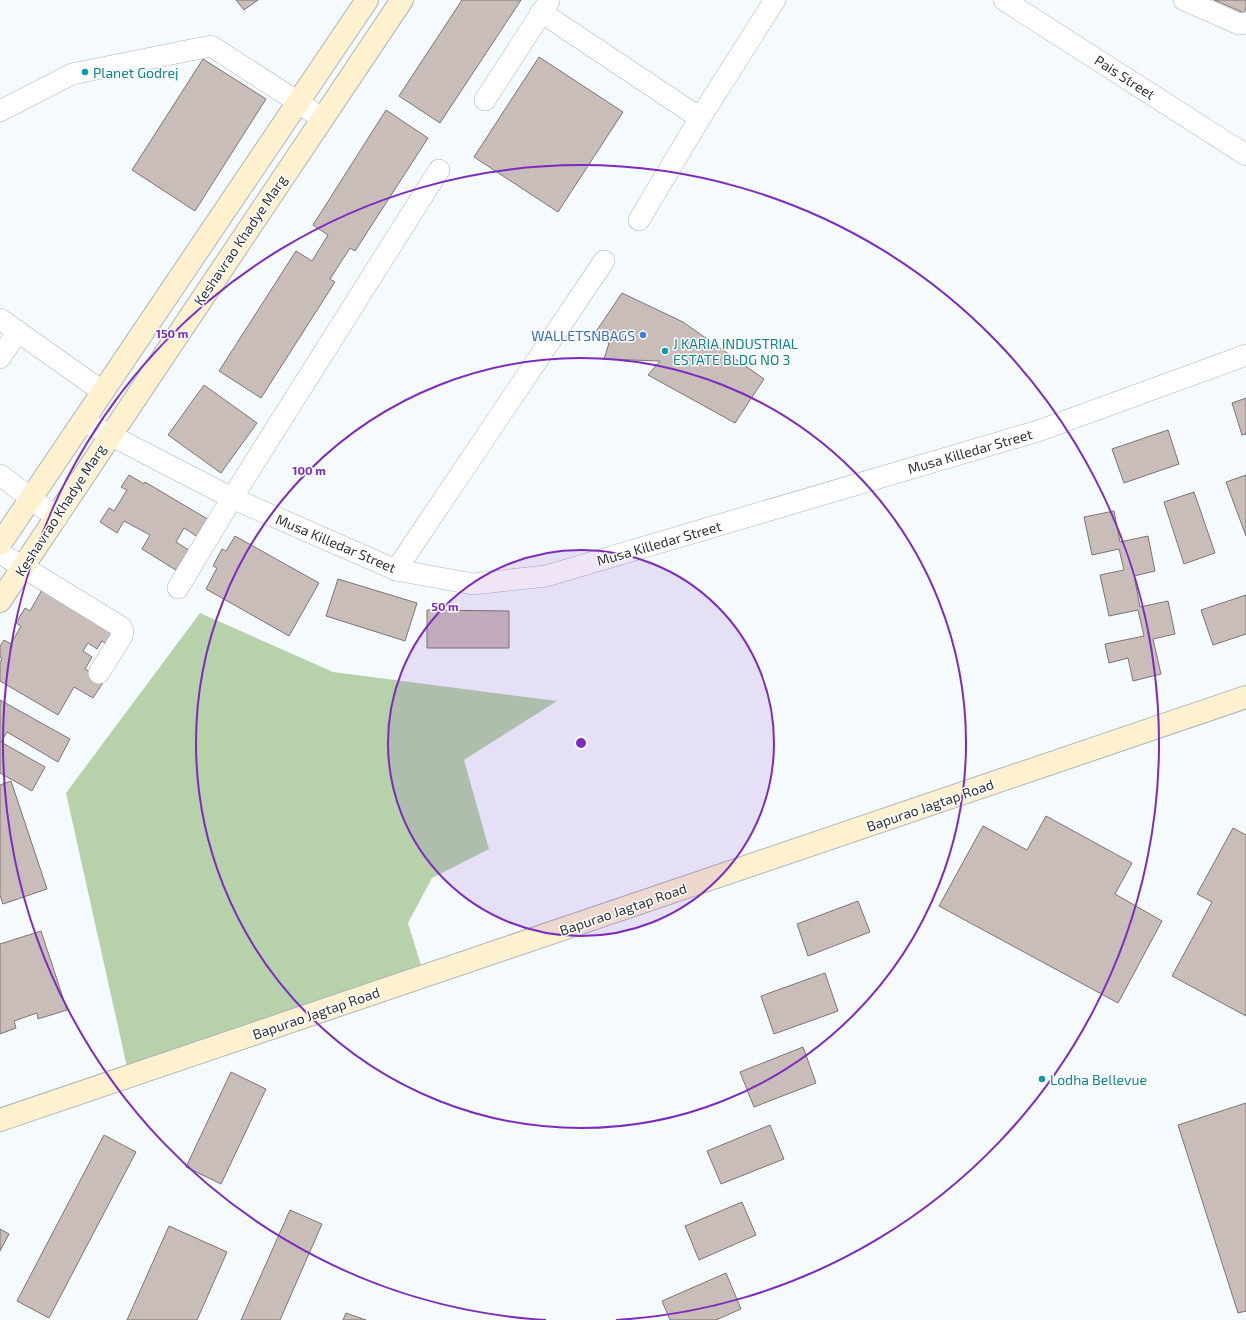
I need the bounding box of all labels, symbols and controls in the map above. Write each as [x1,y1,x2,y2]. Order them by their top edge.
street label: Pais Street [1092,51,1158,103]
place label: Planet Godrej [93,64,178,81]
marker: Planet Godrej [80,67,90,77]
street label: Keshavrao Khadye Marg [190,171,290,308]
text: 150 m [156,326,188,340]
place label: WALLETSNBAGS [531,327,635,344]
marker: WALLETSNBAGS [638,330,648,340]
place label: J KARIA INDUSTRIAL ESTATE BLDG NO 3 [673,335,798,368]
marker: J KARIA INDUSTRIAL ESTATE BLDG NO 3 [660,346,670,356]
street label: Musa Killedar Street [906,425,1034,477]
street label: Keshavrao Khadye Marg [11,441,109,579]
text: 100 m [292,463,326,477]
street label: Musa Killedar Street [273,510,399,576]
street label: Musa Killedar Street [595,517,723,569]
text: 50 m [431,599,459,613]
centre of rings [574,736,588,750]
street label: Bapurao Jagtap Road [864,775,996,835]
street label: Bapurao Jagtap Road [557,879,689,939]
street label: Bapurao Jagtap Road [250,983,382,1043]
place label: Lodha Bellevue [1050,1071,1147,1088]
marker: Lodha Bellevue [1037,1074,1047,1084]

